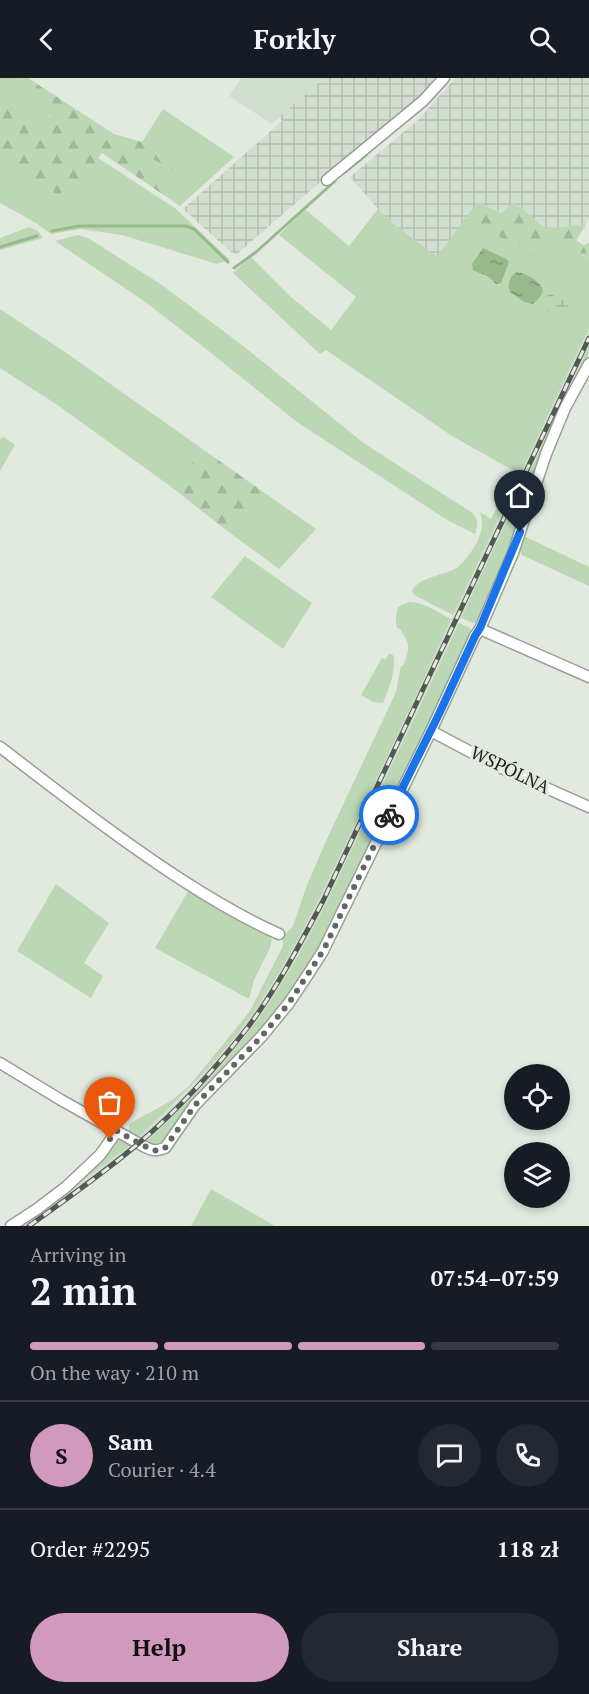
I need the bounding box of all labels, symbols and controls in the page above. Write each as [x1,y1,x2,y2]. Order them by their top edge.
text: Forkly [253,21,336,57]
icon: back [30,23,63,56]
icon: search [526,23,559,56]
pin [494,470,545,532]
icon: home [503,479,536,512]
street label: WSPÓLNA [467,740,555,799]
courier [359,785,419,845]
icon: bike [373,799,406,832]
map controls [504,1064,570,1208]
button: locate [504,1064,570,1130]
pin [84,1077,135,1139]
icon: bag [93,1086,126,1119]
button: layers [504,1142,570,1208]
text: Arriving in [30,1241,126,1268]
text: 07:54–07:59 [431,1263,559,1292]
text: 2 min [30,1264,137,1316]
text: On the way · 210 m [30,1359,199,1386]
button: chat [418,1424,481,1487]
button: phone [496,1424,559,1487]
text: Sam [108,1427,153,1456]
text: S [55,1441,68,1470]
text: Courier · 4.4 [108,1456,216,1483]
text: Order #2295 [30,1534,150,1563]
text: 118 zł [497,1534,559,1563]
button: Help [30,1613,289,1682]
button: Share [301,1613,559,1682]

